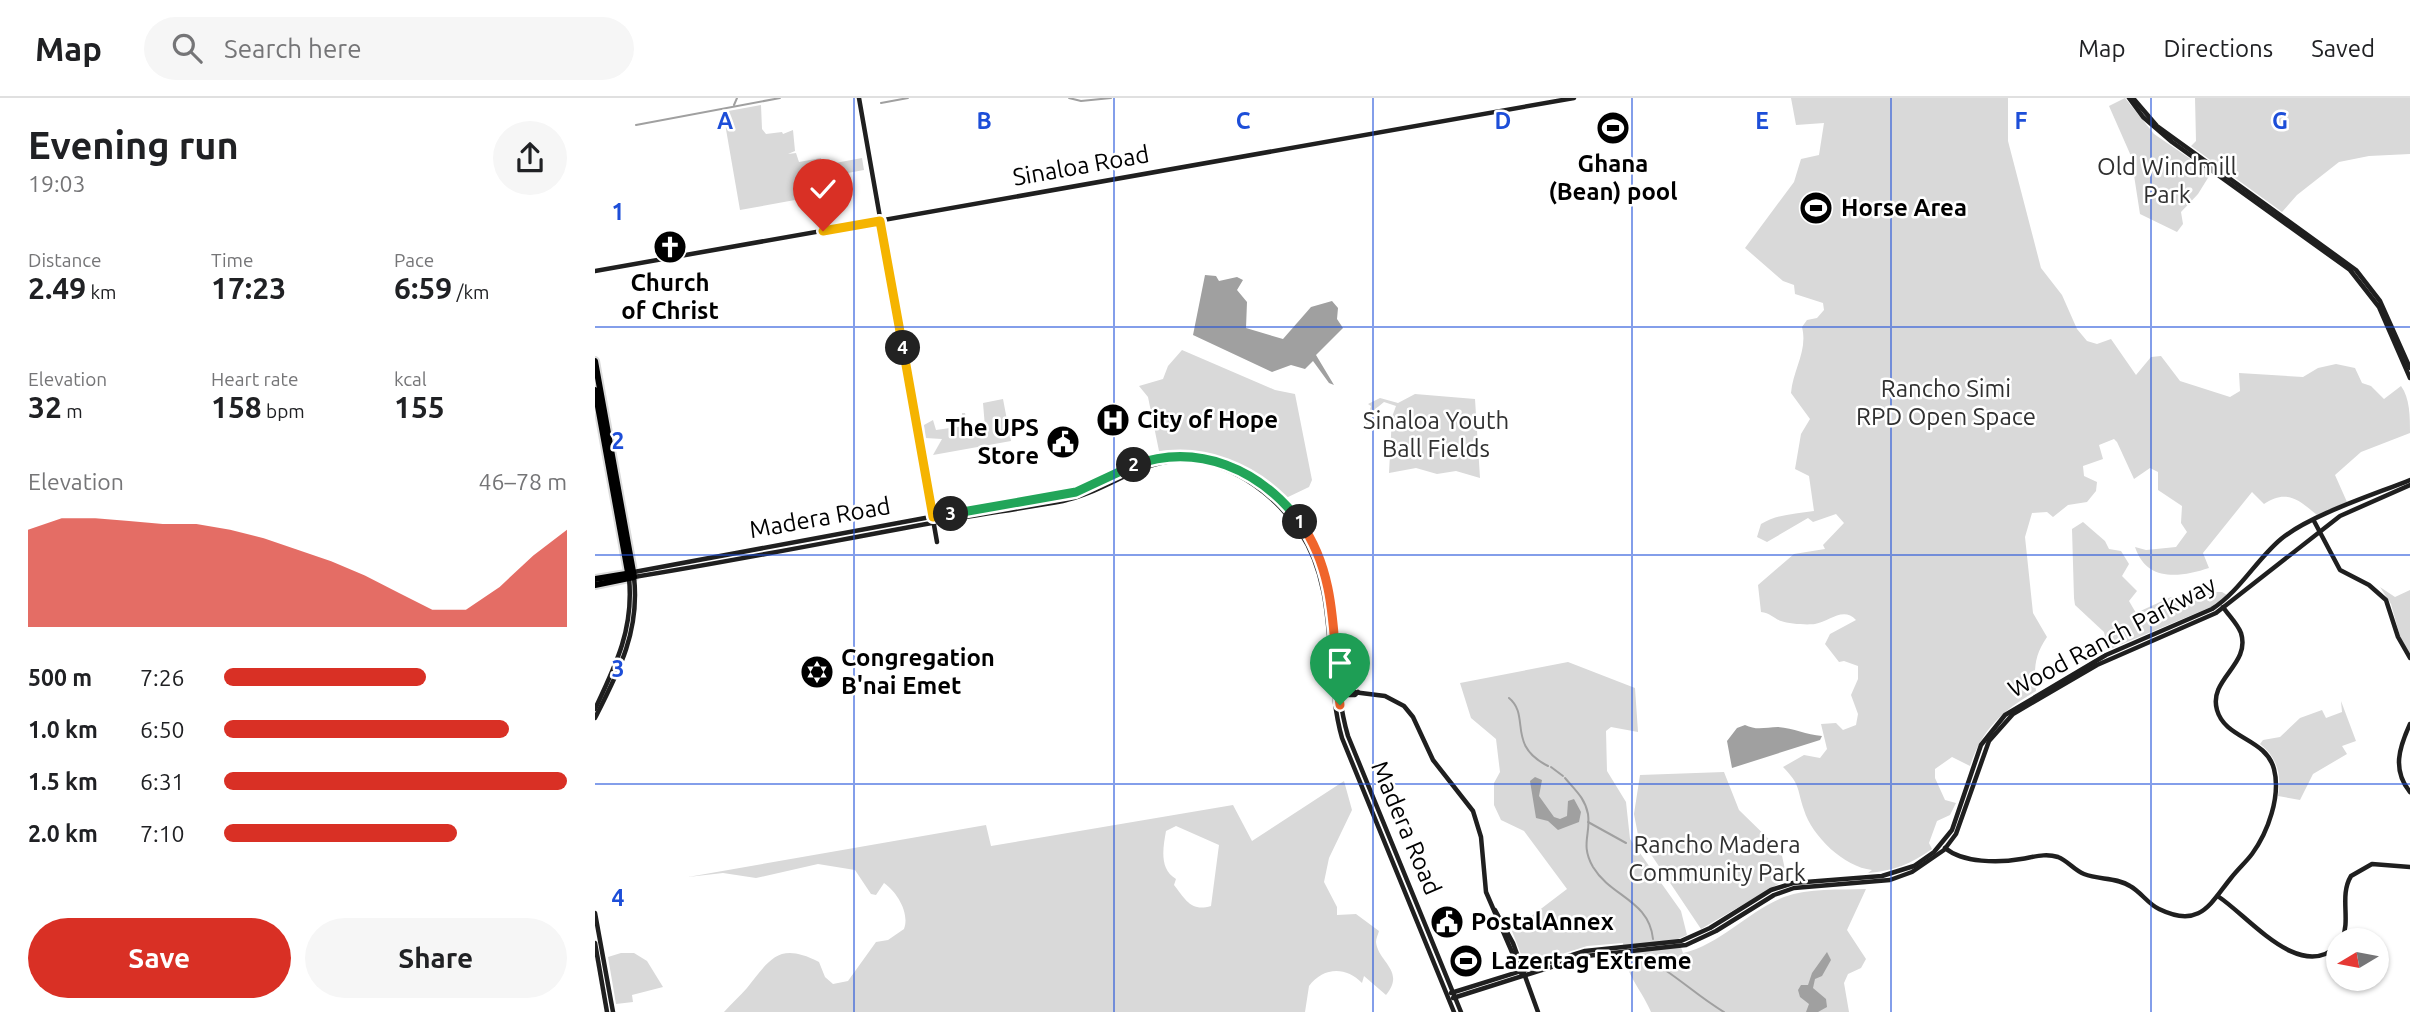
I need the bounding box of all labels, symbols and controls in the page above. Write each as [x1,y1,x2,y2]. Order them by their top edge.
search box [144,17,634,80]
icon: search [168,29,206,67]
text: Map [35,30,102,67]
text: Search here [224,34,362,63]
text: Map [2078,35,2125,62]
text: Directions [2163,35,2273,62]
text: Saved [2311,35,2375,62]
text: A [717,108,733,133]
text: B [976,108,992,133]
text: C [1236,108,1251,133]
text: D [1495,108,1511,133]
text: E [1755,108,1769,133]
text: F [2015,108,2028,133]
text: G [2272,108,2288,133]
sports icon: Ghana (Bean) pool [1594,109,1632,147]
button: share [493,121,567,195]
text: Evening run [28,124,239,166]
street label: Sinaloa Road [1011,140,1151,191]
place label: Ghana (Bean) pool [1548,150,1678,205]
park label: Old Windmill Park [2097,153,2237,208]
pin [793,159,853,231]
icon: check [804,170,842,208]
text: 19:03 [28,171,86,196]
sports icon: Horse Area [1797,189,1835,227]
place label: Horse Area [1841,194,1967,221]
text: 1 [612,199,624,224]
church icon: Church of Christ [651,228,689,266]
text: Distance [28,249,102,271]
text: Time [211,249,253,271]
text: Pace [394,249,434,271]
place label: Church of Christ [621,269,719,324]
text: 2.49 [28,271,86,305]
text: 17:23 [211,271,286,305]
text: 6:59 [394,271,452,305]
text: km [86,281,116,303]
text: /km [452,281,490,303]
pin: 4 [885,330,921,366]
text: 4 [897,336,908,358]
text: Elevation [28,368,107,390]
text: Heart rate [211,368,298,390]
text: kcal [394,368,427,390]
park label: Rancho Simi RPD Open Space [1856,375,2036,430]
text: 32 [28,390,62,424]
text: 158 [211,390,262,424]
text: 155 [394,390,445,424]
text: m [62,400,83,422]
text: bpm [262,400,305,422]
hospital icon: City of Hope [1094,401,1132,439]
place label: City of Hope [1137,406,1278,433]
park label: Sinaloa Youth Ball Fields [1363,407,1509,462]
place label: The UPS Store [945,414,1039,469]
public building icon: The UPS Store [1044,423,1082,461]
text: 2 [612,428,624,453]
pin: 2 [1117,448,1151,482]
text: 2 [1128,453,1139,475]
text: Elevation [28,469,124,494]
text: 46–78 m [479,469,567,494]
street label: Madera Road [747,492,893,543]
pin: 3 [933,496,969,532]
text: 3 [945,502,956,524]
pin: 1 [1283,504,1317,540]
text: 1 [1294,510,1305,532]
street label: Wood Ranch Parkway [2003,570,2220,703]
pin [1310,633,1370,705]
place label: Congregation B'nai Emet [841,644,995,699]
icon: arrive [1321,644,1359,682]
synagogue icon: Congregation B'nai Emet [798,653,836,691]
text: 3 [612,656,624,681]
text: 500 m [28,665,92,690]
text: 7:26 [140,665,185,690]
text: 1.0 km [28,717,98,742]
text: 6:50 [140,717,185,742]
street label: Madera Road [1366,757,1447,899]
text: 1.5 km [28,769,98,794]
text: 6:31 [140,769,185,794]
text: 2.0 km [28,821,98,846]
text: 7:10 [140,821,185,846]
park label: Rancho Madera Community Park [1628,831,1806,886]
text: 4 [612,885,625,910]
public building icon: PostalAnnex [1428,903,1466,941]
place label: PostalAnnex [1471,908,1614,935]
button: Save [28,918,291,998]
button: Share [305,918,567,998]
north arrow [2326,928,2389,990]
map controls [2326,928,2389,991]
sports icon: Lazertag Extreme [1447,942,1485,980]
place label: Lazertag Extreme [1491,947,1692,974]

